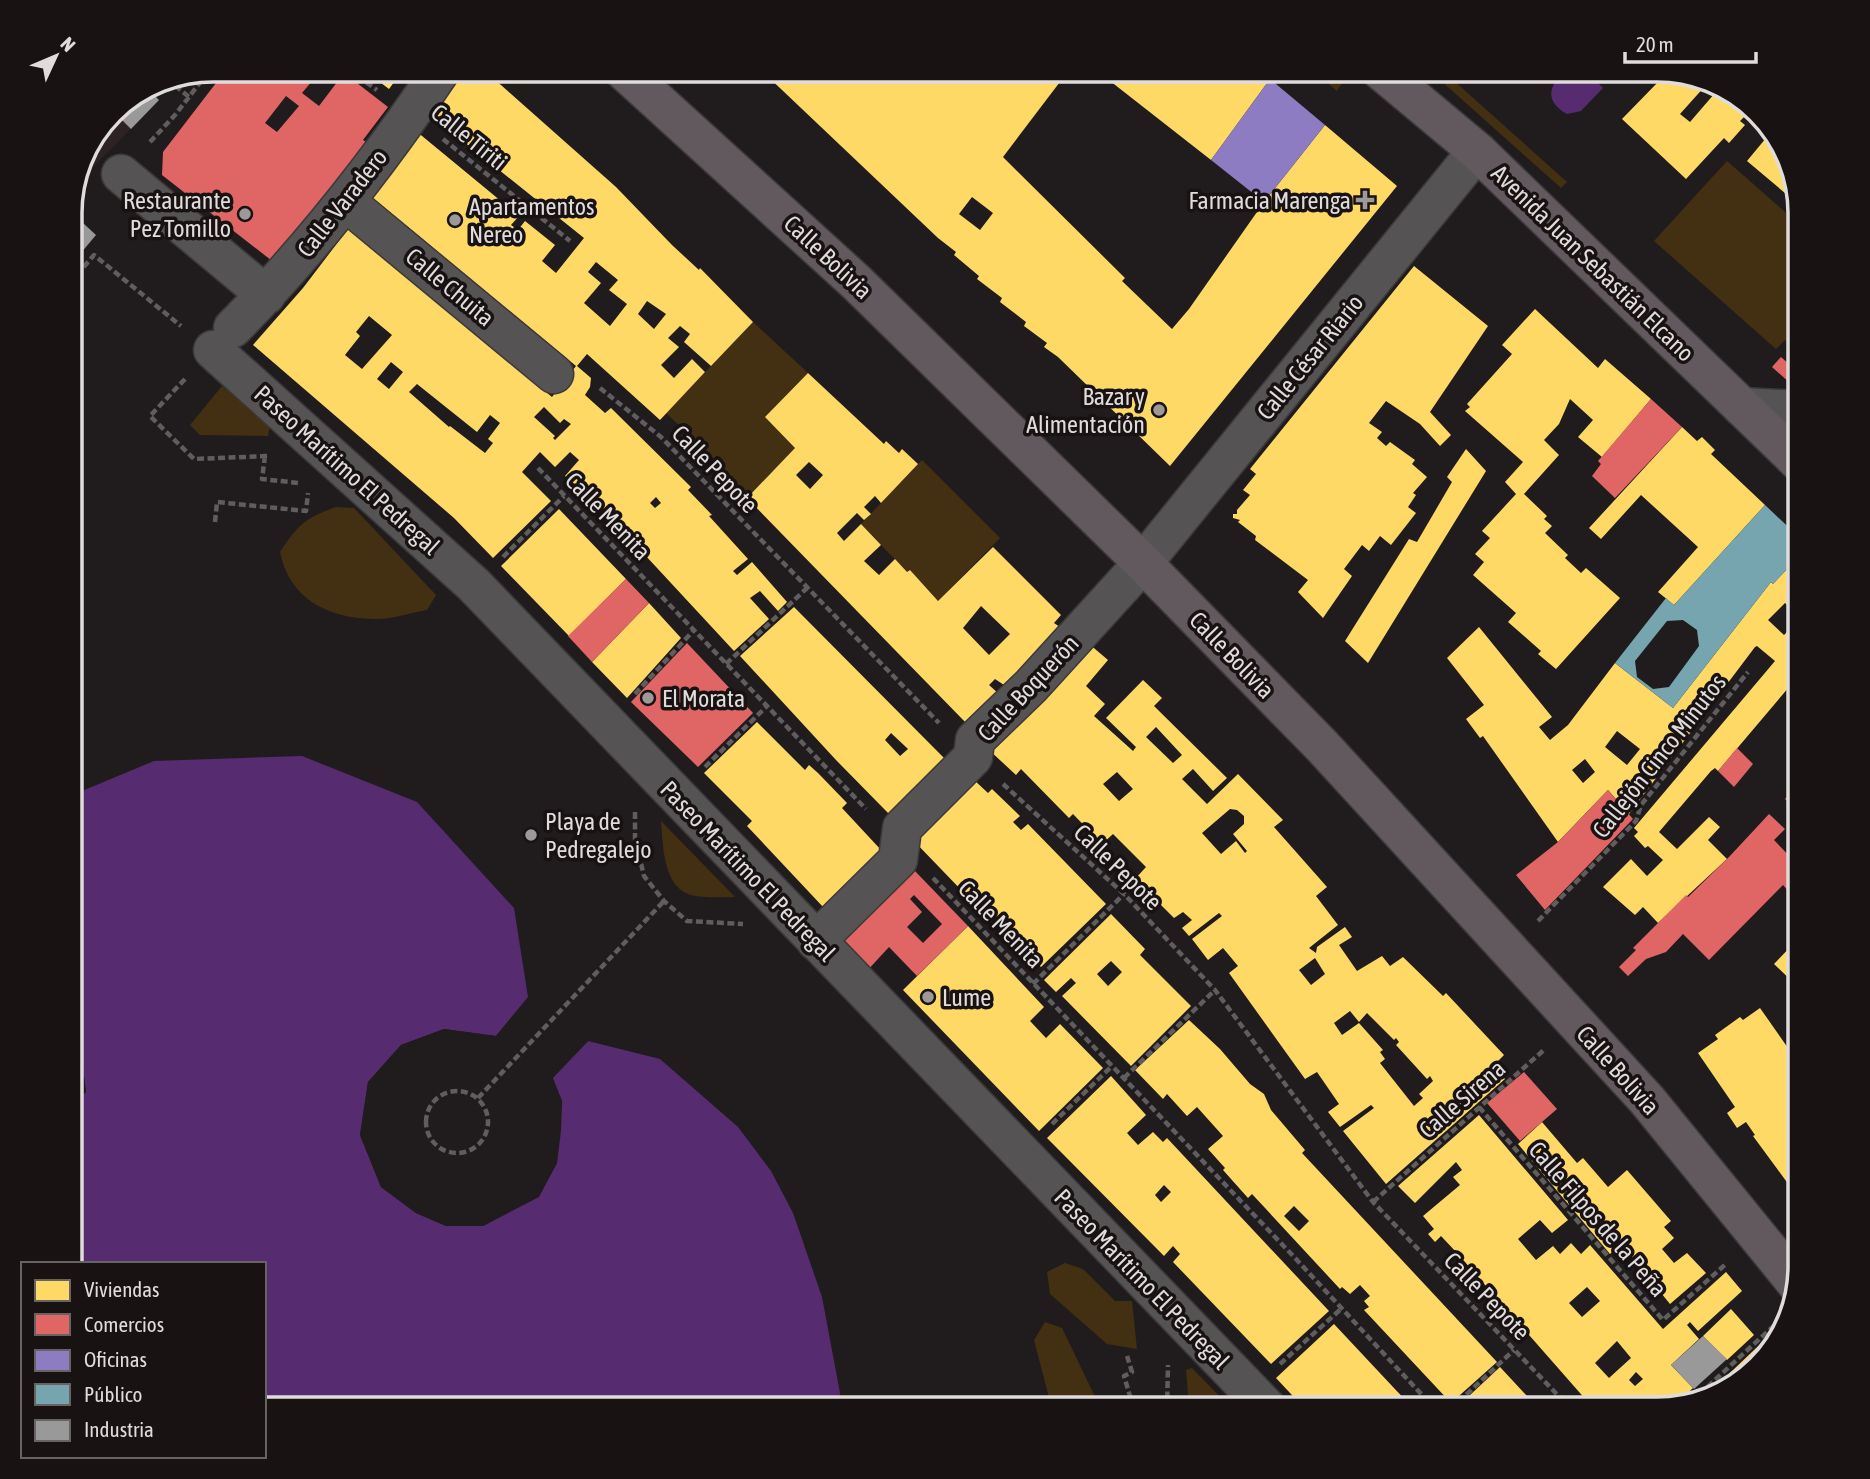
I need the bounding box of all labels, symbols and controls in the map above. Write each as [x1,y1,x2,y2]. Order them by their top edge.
north arrow [21,21,91,91]
scale bar [1625,21,1756,65]
text: 20 m [1636,32,1674,56]
text: N [56,33,80,56]
street label: Calle Tiriti [426,98,512,176]
street label: Calle Varadero [292,144,392,262]
street label: Avenida Juan Sebastián Elcano [1486,159,1700,367]
place label: Restaurante Pez Tomillo [123,187,231,242]
place label: Farmacia Marenga [1188,187,1351,214]
marker: Farmacia Marenga [1357,192,1373,208]
place label: Apartamentos Nereo [469,193,594,248]
marker: Restaurante Pez Tomillo [237,206,253,222]
street label: Calle Bolivia [779,210,877,304]
marker: Apartamentos Nereo [447,212,463,228]
street label: Calle Chuita [401,243,499,331]
street label: Calle César Riario [1251,289,1369,425]
street label: Paseo Marítimo El Pedregal [249,380,445,561]
place label: Bazar y Alimentación [1026,383,1145,438]
marker: Bazar y Alimentación [1151,402,1167,418]
street label: Calle Pepote [667,420,763,518]
street label: Calle Menita [560,467,656,565]
street label: Calle Bolivia [1184,606,1280,704]
street label: Calle Boquerón [972,629,1084,747]
street label: Callejón Cinco Minutos [1587,669,1731,843]
place label: El Morata [662,685,745,712]
marker: El Morata [640,690,656,706]
street label: Paseo Marítimo El Pedregal [655,776,841,967]
place label: Playa de Pedregalejo [545,808,651,863]
street label: Calle Pepote [1069,819,1167,915]
marker: Playa de Pedregalejo [523,827,539,843]
street label: Calle Menita [953,875,1049,973]
place label: Lume [942,984,991,1011]
marker: Lume [920,989,936,1005]
street label: Calle Bolivia [1571,1020,1665,1120]
street label: Calle Sirena [1414,1054,1510,1144]
street label: Calle Filpos de la Peña [1523,1136,1673,1302]
street label: Paseo Marítimo El Pedregal [1049,1184,1235,1375]
street label: Calle Pepote [1439,1247,1535,1345]
legend [21,1262,266,1458]
text: Viviendas [84,1277,159,1301]
text: Comercios [84,1312,164,1336]
text: Oficinas [84,1347,147,1371]
text: Público [84,1382,142,1406]
text: Industria [84,1417,154,1441]

